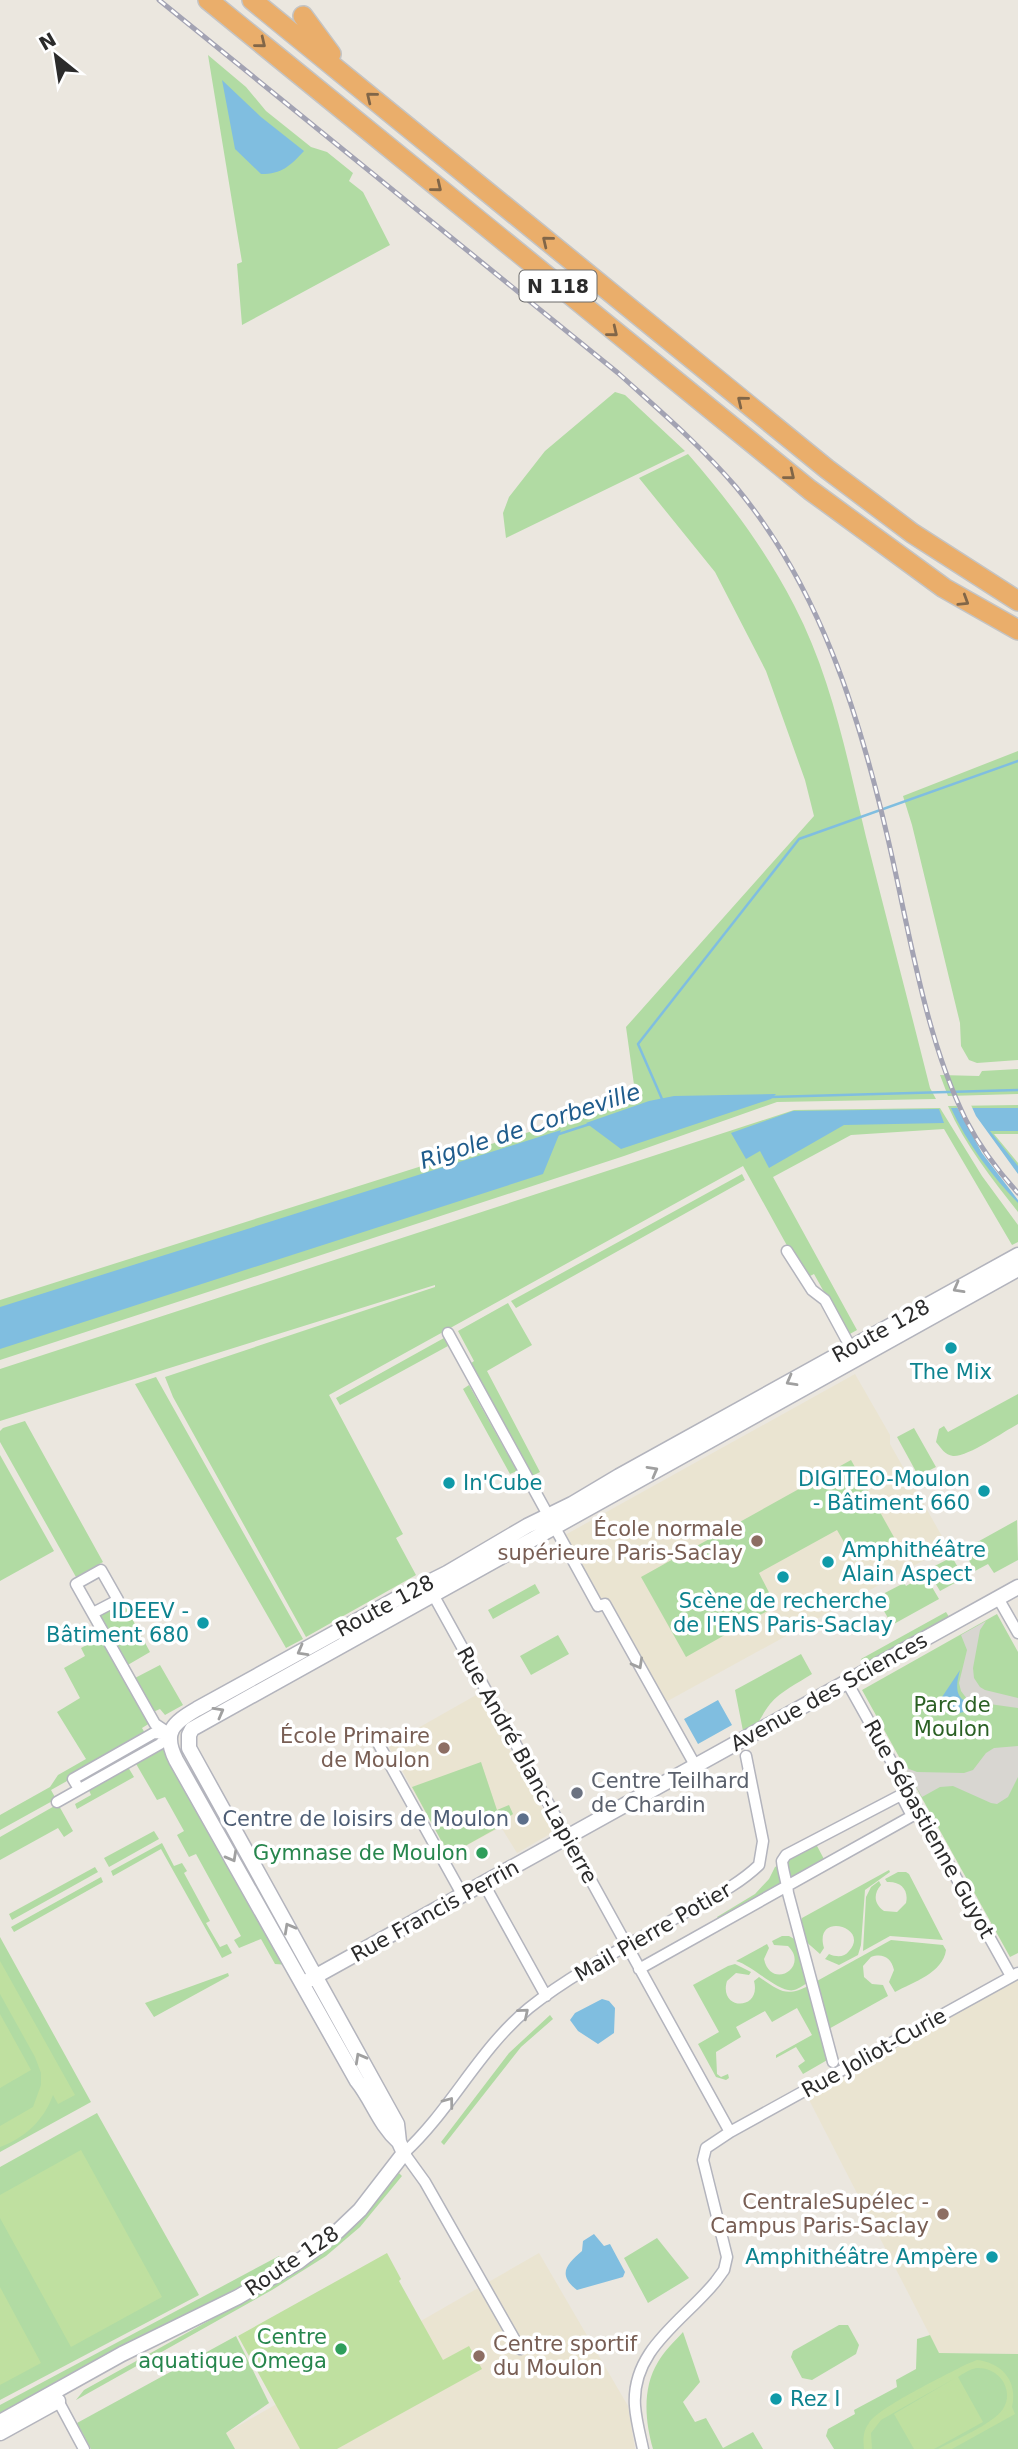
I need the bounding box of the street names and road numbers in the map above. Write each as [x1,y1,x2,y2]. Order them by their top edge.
road number: N 118 [520,270,596,302]
street label: Route 128 [828,1294,934,1368]
street label: Route 128 [332,1570,438,1642]
street label: Avenue des Sciences [727,1628,931,1756]
street label: Rue André Blanc-Lapierre [452,1642,602,1888]
street label: Rue Sébastienne Guyot [859,1715,999,1943]
street label: Rue Francis Perrin [347,1855,523,1967]
street label: Mail Pierre Potier [570,1877,736,1987]
street label: Rue Joliot-Curie [798,2003,950,2103]
street label: Route 128 [241,2221,343,2301]

